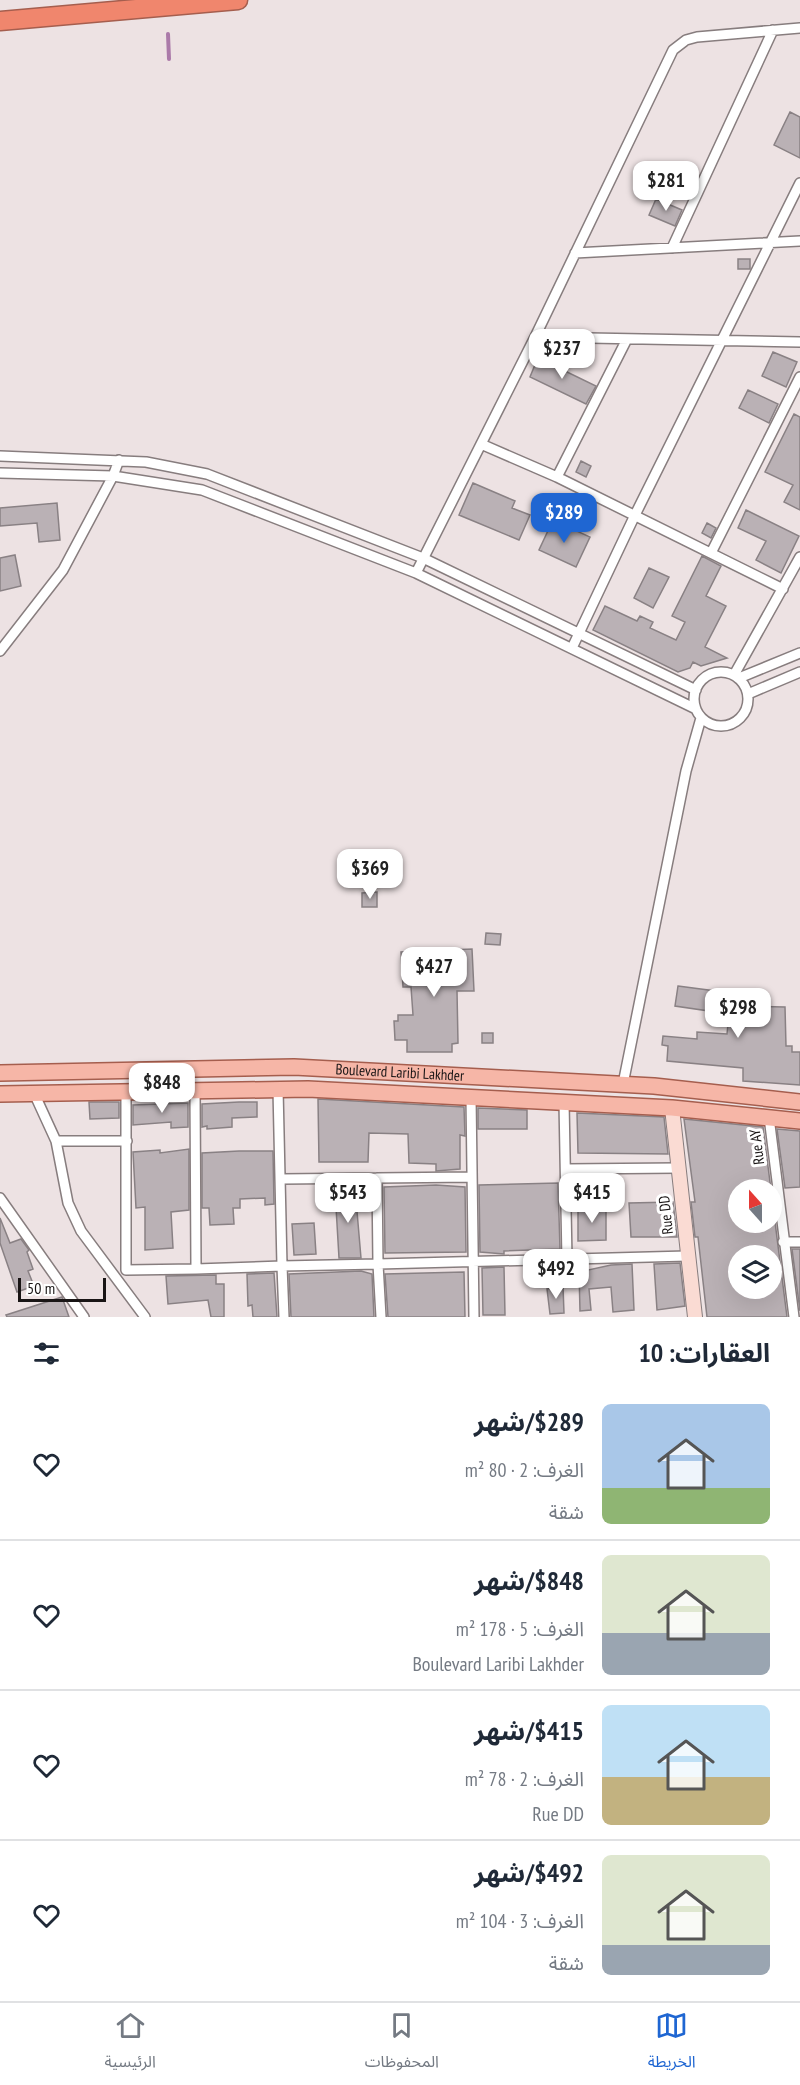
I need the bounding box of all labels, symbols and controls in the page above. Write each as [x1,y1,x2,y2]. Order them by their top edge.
pin: $281 [630,161,702,212]
text: $281 [647,167,685,193]
pin: $237 [526,329,598,380]
text: $237 [543,335,581,361]
pin: $289 [528,493,600,544]
text: $289 [545,499,583,525]
pin: $369 [334,849,406,900]
text: $369 [351,855,389,881]
pin: $427 [398,947,470,998]
text: $427 [415,953,453,979]
pin: $298 [702,988,774,1039]
text: $298 [719,994,757,1020]
street label: Boulevard Laribi Lakhder [335,1059,466,1085]
pin: $848 [126,1063,198,1114]
text: $848 [143,1069,181,1095]
street label: Rue AY [745,1128,768,1166]
pin: $543 [312,1173,384,1224]
pin: $415 [556,1173,628,1224]
text: $543 [329,1179,367,1205]
text: $415 [573,1179,611,1205]
north arrow [728,1179,782,1233]
map controls [728,1179,782,1299]
street label: Rue DD [654,1195,677,1235]
button: layers [728,1245,782,1299]
pin: $492 [520,1249,592,1300]
text: $492 [537,1255,575,1281]
scale bar [18,1275,106,1302]
text: 50 m [27,1278,55,1298]
text: العقارات: 10 [638,1336,770,1369]
icon: filters [30,1337,63,1370]
text: $289/شهر [474,1405,584,1438]
icon: home [650,1428,722,1500]
icon: heart [30,1448,63,1481]
text: الغرف: 2 · 80 m² [465,1457,584,1483]
text: شقة [549,1499,584,1525]
text: $848/شهر [474,1564,584,1597]
icon: home [650,1579,722,1651]
icon: heart [30,1599,63,1632]
text: الغرف: 5 · 178 m² [456,1616,584,1642]
text: Boulevard Laribi Lakhder [412,1651,584,1677]
text: $415/شهر [474,1714,584,1747]
icon: home [650,1729,722,1801]
icon: heart [30,1749,63,1782]
text: الغرف: 2 · 78 m² [465,1766,584,1792]
text: Rue DD [532,1801,584,1827]
text: $492/شهر [474,1856,584,1889]
icon: home [650,1879,722,1951]
icon: heart [30,1899,63,1932]
text: الغرف: 3 · 104 m² [456,1908,584,1934]
text: شقة [549,1950,584,1976]
tab: الرئيسية [104,2009,156,2079]
tab: المحفوظات [365,2009,439,2079]
tab: الخريطة [648,2009,696,2079]

